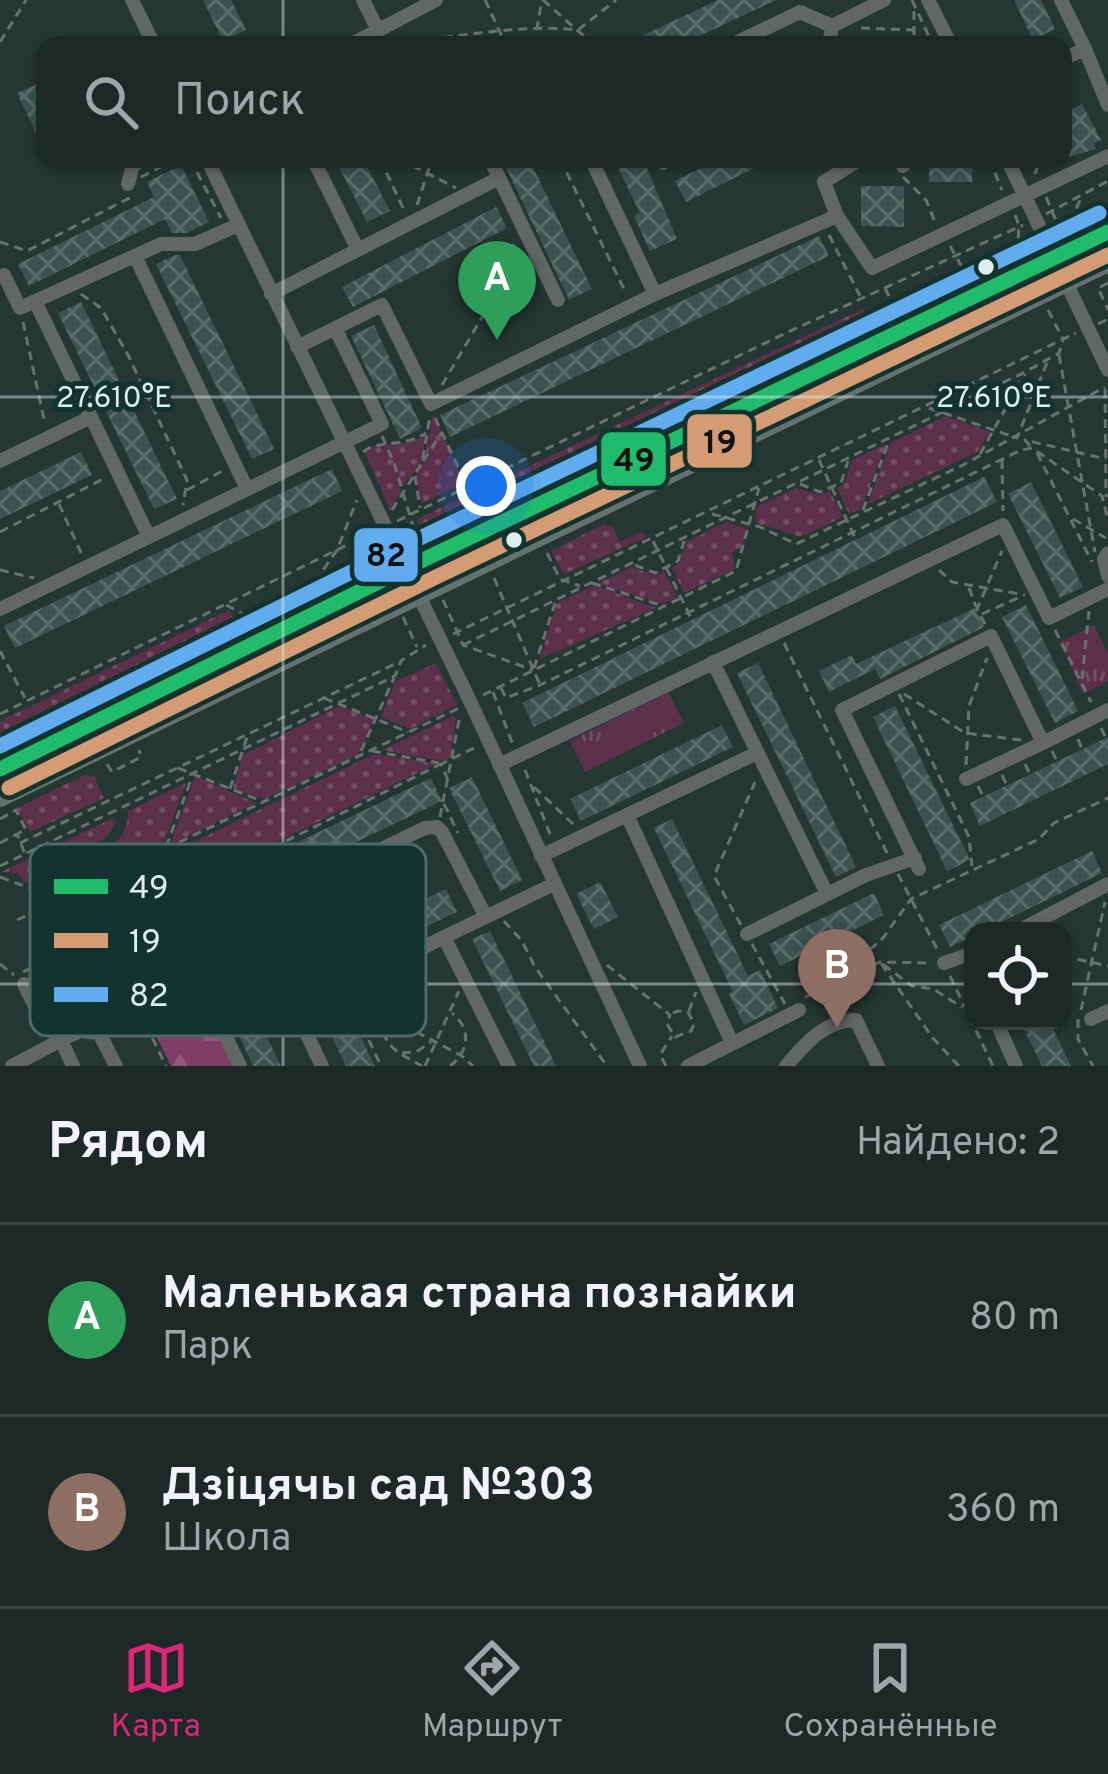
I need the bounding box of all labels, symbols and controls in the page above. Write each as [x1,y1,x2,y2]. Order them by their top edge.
search box [36,36,1072,168]
icon: search [78,69,144,135]
text: Поиск [174,74,305,131]
pin: A [458,241,536,340]
unlabelled marker [975,256,997,278]
text: 27.610°E [56,381,172,418]
text: 27.610°E [936,381,1052,418]
line badge: 19 [685,412,754,470]
text: 19 [703,424,737,466]
line badge: 49 [599,430,668,488]
text: 49 [613,442,655,484]
your location [456,456,516,516]
line badge: 82 [352,526,420,584]
unlabelled marker [503,529,525,551]
text: 82 [366,537,406,579]
legend [30,844,426,1036]
text: 49 [129,869,169,911]
map controls [964,922,1072,1030]
button: locate [964,922,1072,1030]
text: 19 [129,923,161,965]
pin: B [798,929,876,1028]
text: 82 [129,977,169,1019]
text: Рядом [48,1112,208,1177]
text: Найдено: 2 [856,1120,1060,1169]
text: Маленькая страна познайки [162,1267,797,1324]
text: A [73,1295,101,1344]
text: 80 m [969,1295,1060,1344]
text: Парк [162,1324,253,1373]
text: Дзіцячы сад №303 [162,1459,595,1516]
text: B [74,1487,100,1536]
text: 360 m [946,1487,1060,1536]
text: Школа [162,1516,291,1565]
tab: Карта [111,1635,201,1749]
tab: Маршрут [422,1635,562,1749]
tab: Сохранённые [783,1635,997,1749]

